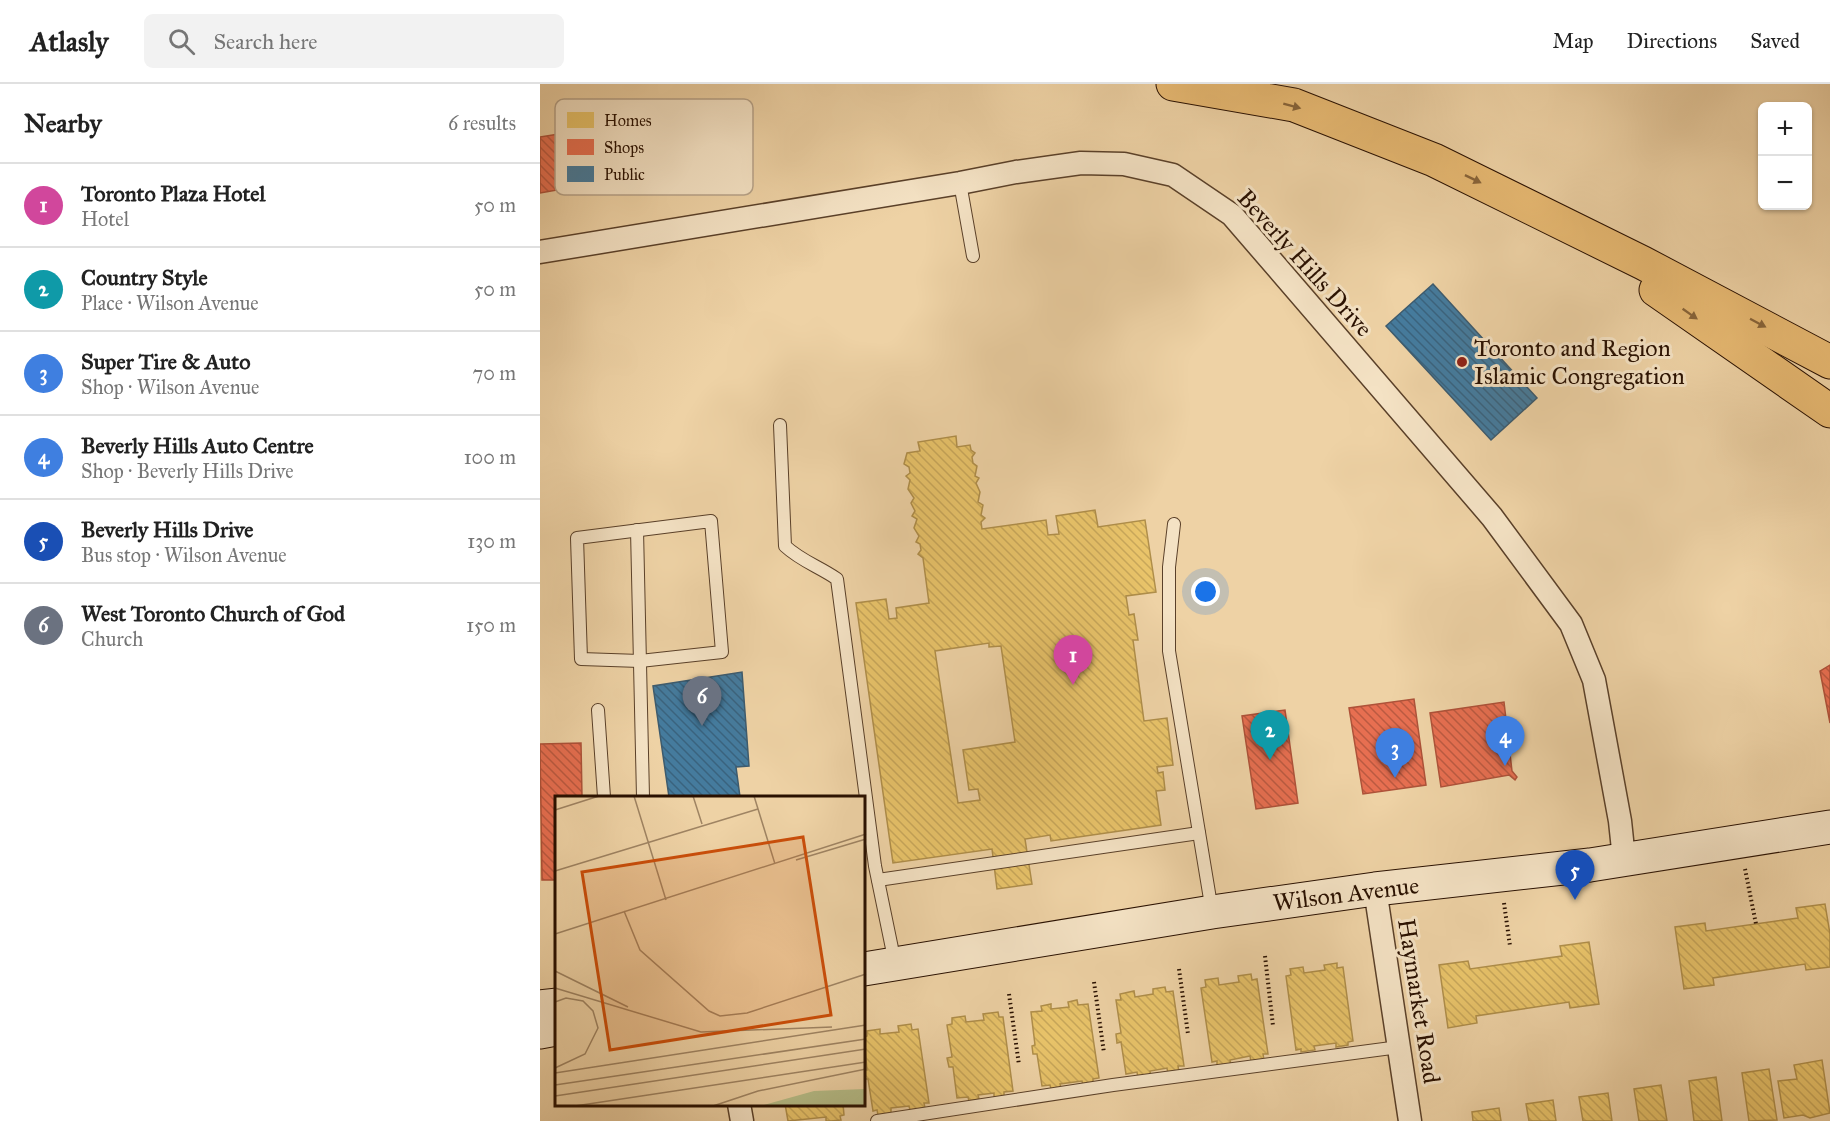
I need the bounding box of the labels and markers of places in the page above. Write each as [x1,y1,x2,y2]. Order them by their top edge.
place label: Toronto and Region Islamic Congregation [1474,333,1685,391]
marker: Toronto and Region Islamic Congregation [1455,355,1469,369]
pin: 1 [1054,636,1092,685]
pin: 6 [682,676,722,726]
pin: 2 [1250,710,1290,760]
pin: 4 [1486,716,1524,766]
pin: 3 [1376,728,1414,778]
pin: 5 [1556,850,1594,900]

